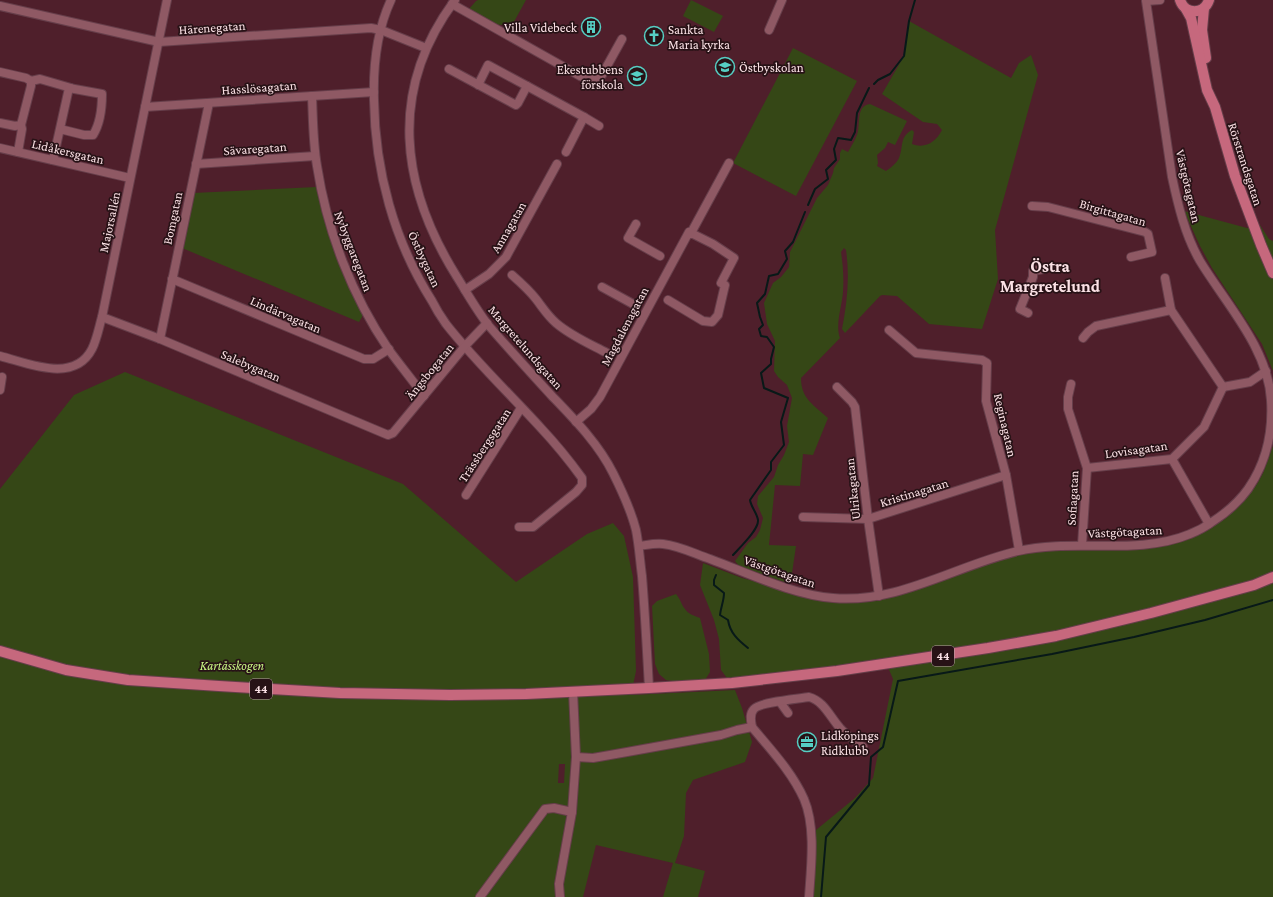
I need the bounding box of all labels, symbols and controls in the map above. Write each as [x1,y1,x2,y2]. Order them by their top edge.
building icon: Villa Videbeck [580,16,602,38]
street label: Härenegatan [178,18,246,37]
place label: Villa Videbeck [504,20,578,35]
place label: Sankta Maria kyrka [668,22,730,52]
church icon: Sankta Maria kyrka [643,25,665,47]
school or university icon: Östbyskolan [714,56,736,78]
place label: Östbyskolan [739,60,804,75]
place label: Ekestubbens förskola [557,62,623,92]
school or university icon: Ekestubbens förskola [626,65,648,87]
street label: Hasslösagatan [221,77,297,98]
street label: Rörstrandsgatan [1225,121,1266,207]
street label: Lidåkersgatan [30,136,105,167]
street label: Sävaregatan [223,139,287,158]
street label: Västgötagatan [1173,148,1204,224]
street label: Majorsallén [96,190,124,254]
street label: Bomgatan [160,190,185,246]
street label: Birgittagatan [1078,196,1148,229]
street label: Annagatan [488,199,529,256]
street label: Nybyggaregatan [331,209,376,294]
street label: Östbygatan [405,229,444,290]
district label: Östra Margretelund [1000,257,1101,296]
street label: Magdalenagatan [597,284,652,368]
street label: Lindärvagatan [248,293,324,336]
street label: Margretelundsgatan [485,302,566,392]
street label: Ängsbogatan [402,340,457,403]
street label: Salebygatan [219,346,283,385]
street label: Reginagatan [991,392,1020,458]
street label: Trässbergsgatan [455,405,514,485]
street label: Lovisagatan [1104,438,1168,461]
street label: Ulrikagatan [842,458,863,520]
street label: Sofiagatan [1064,470,1081,526]
street label: Kristinagatan [878,475,950,510]
street label: Västgötagatan [1087,522,1163,541]
street label: Västgötagatan [742,552,818,591]
road number: 44 [932,646,954,666]
park label: Kartåsskogen [200,658,265,673]
road number: 44 [250,679,272,699]
place label: Lidköpings Ridklubb [821,728,879,758]
office icon: Lidköpings Ridklubb [796,731,818,753]

